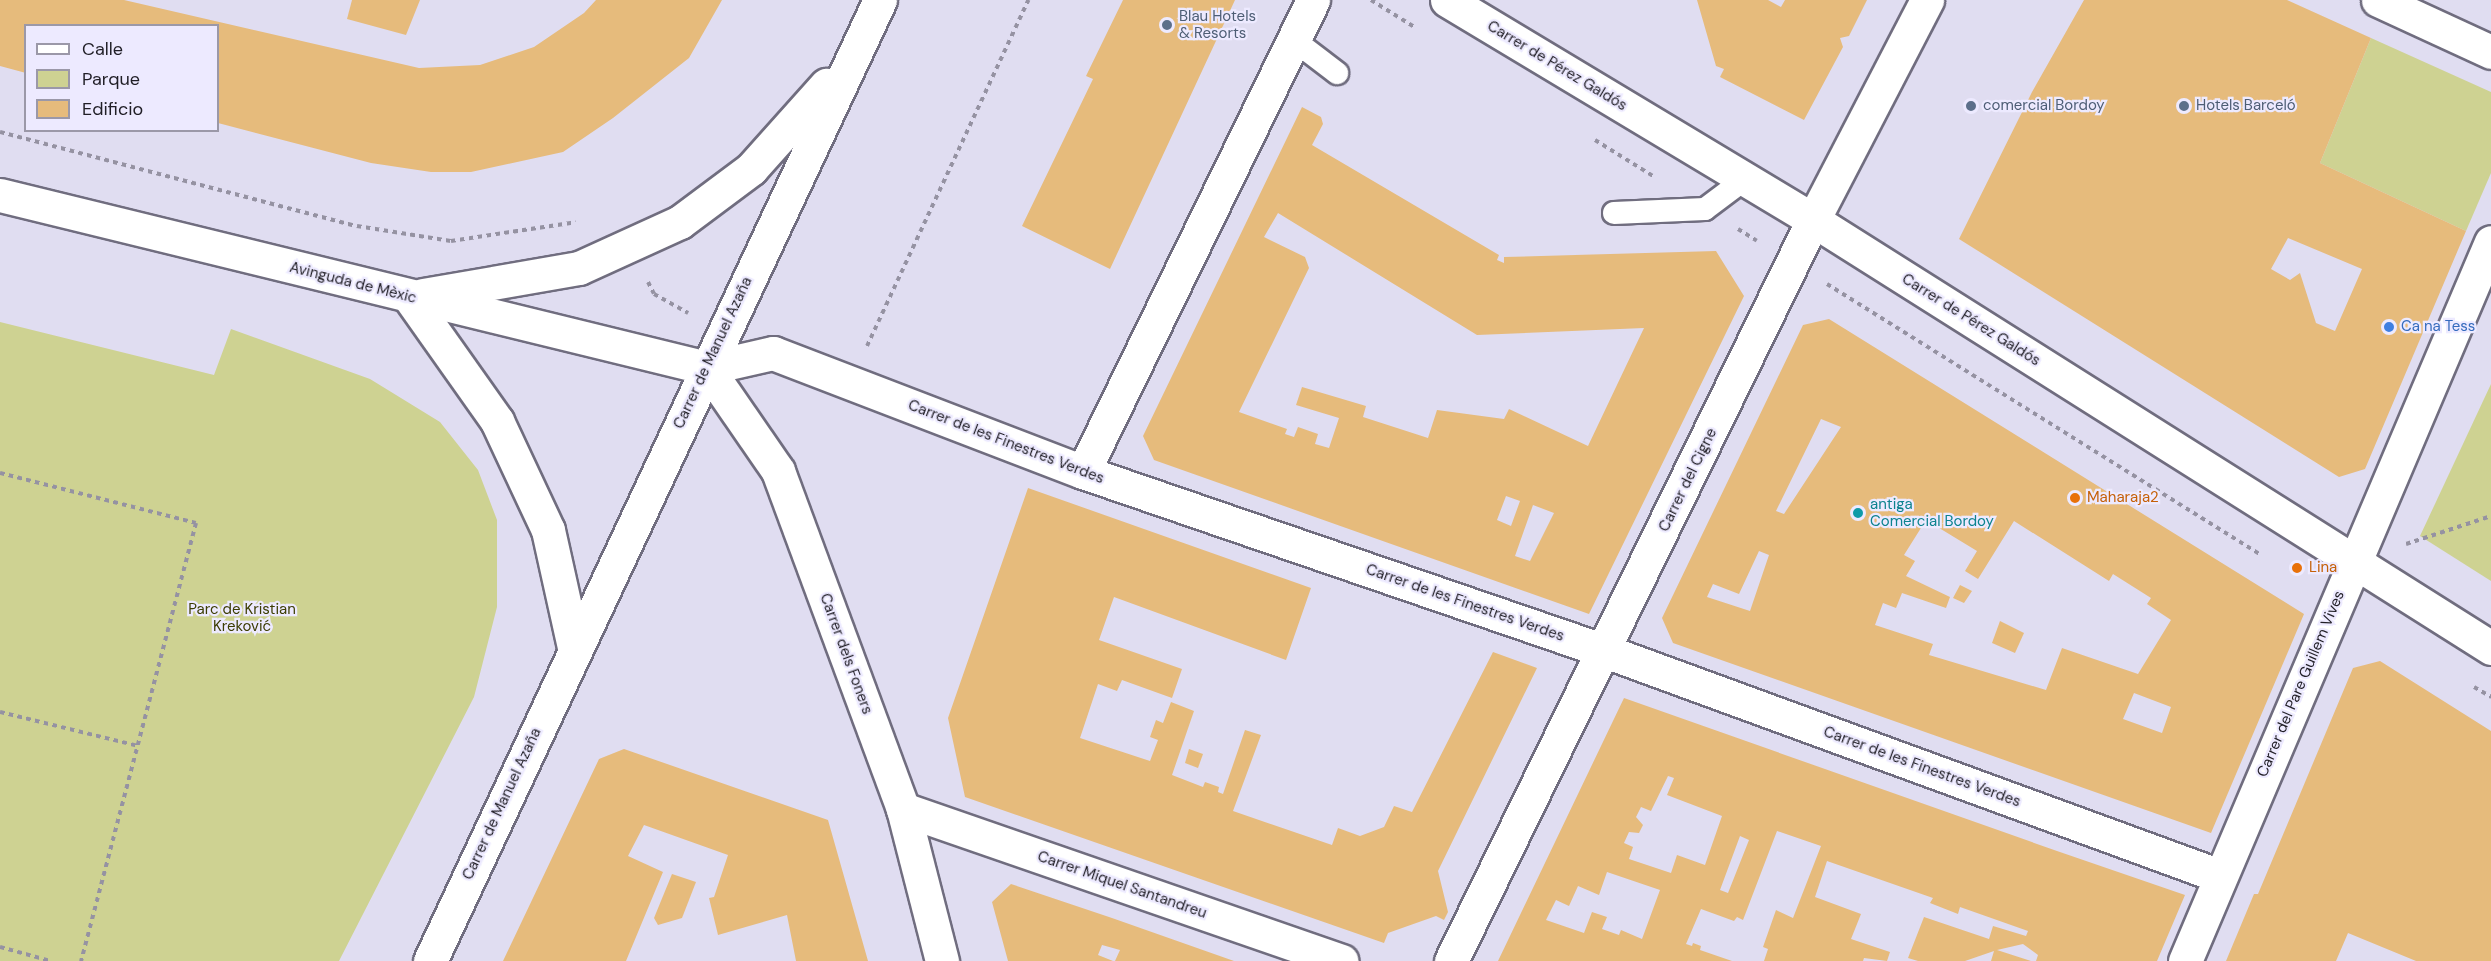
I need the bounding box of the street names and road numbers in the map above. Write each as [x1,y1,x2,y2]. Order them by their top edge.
street label: Carrer de Pérez Galdós [1484,17,1630,115]
street label: Avinguda de Mèxic [288,259,418,307]
street label: Carrer de Pérez Galdós [1898,270,2044,370]
street label: Carrer de Manuel Azaña [670,274,756,432]
street label: Carrer de les Finestres Verdes [905,396,1107,488]
street label: Carrer del Cigne [1655,425,1721,535]
street label: Carrer de les Finestres Verdes [1363,561,1567,645]
street label: Carrer del Pare Guillem Vives [2254,588,2348,780]
street label: Carrer dels Foners [816,591,876,717]
street label: Carrer de les Finestres Verdes [1821,723,2023,811]
street label: Carrer de Manuel Azaña [459,725,545,883]
street label: Carrer Miquel Santandreu [1035,848,1209,922]

